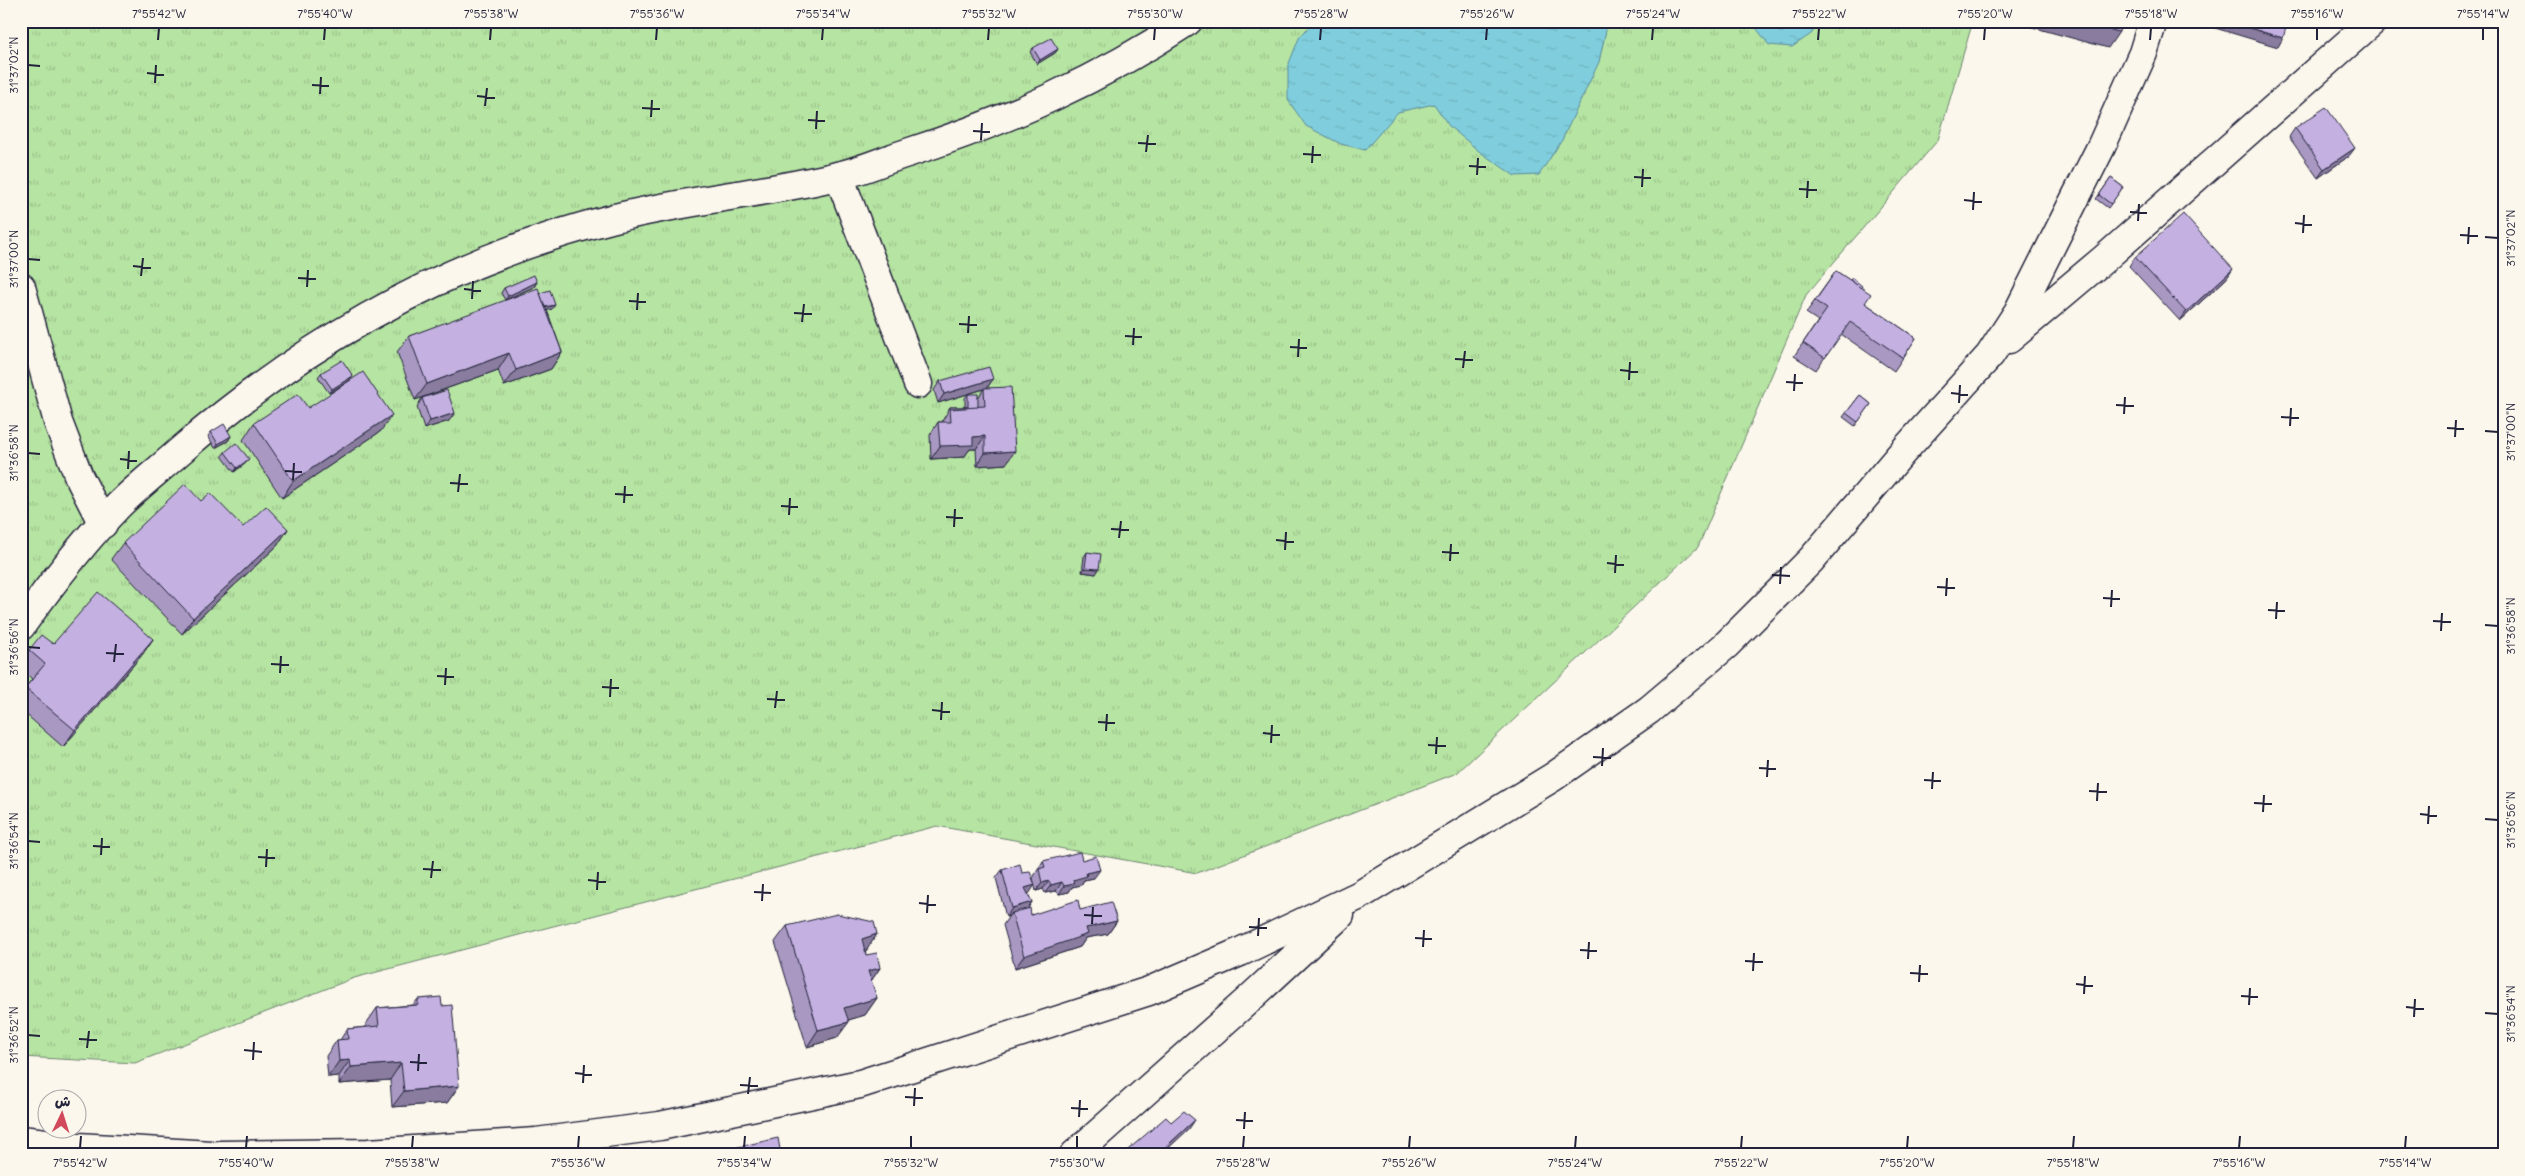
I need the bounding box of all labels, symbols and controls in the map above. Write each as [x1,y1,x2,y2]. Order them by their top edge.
text: 7°55'42"W [132,6,186,21]
text: 7°55'40"W [297,6,353,21]
text: 7°55'38"W [464,6,518,21]
text: 7°55'36"W [630,6,684,21]
text: 7°55'34"W [796,6,850,21]
text: 7°55'32"W [962,6,1016,21]
text: 7°55'30"W [1127,6,1183,21]
text: 7°55'28"W [1294,6,1348,21]
text: 7°55'26"W [1460,6,1514,21]
text: 7°55'24"W [1626,6,1680,21]
text: 7°55'22"W [1792,6,1846,21]
text: 7°55'20"W [1957,6,2013,21]
text: 7°55'18"W [2125,6,2177,21]
text: 7°55'16"W [2291,6,2343,21]
text: 7°55'14"W [2457,6,2509,21]
text: 31°37'02"N [6,36,21,94]
text: 31°37'02"N [2503,209,2518,267]
text: 31°37'00"N [6,230,21,288]
text: 31°37'00"N [2503,403,2518,461]
text: 31°36'58"N [6,424,21,482]
text: 31°36'58"N [2503,597,2518,655]
text: 31°36'56"N [6,618,21,676]
text: 31°36'56"N [2503,791,2518,849]
text: 31°36'54"N [6,812,21,870]
text: 31°36'54"N [2503,985,2518,1043]
text: 31°36'52"N [6,1006,21,1064]
north arrow [38,1088,88,1138]
text: ش [55,1092,71,1111]
text: 7°55'42"W [53,1155,107,1170]
text: 7°55'40"W [218,1155,274,1170]
text: 7°55'38"W [385,1155,439,1170]
text: 7°55'36"W [551,1155,605,1170]
text: 7°55'34"W [717,1155,771,1170]
text: 7°55'32"W [884,1155,938,1170]
text: 7°55'30"W [1049,1155,1105,1170]
text: 7°55'28"W [1216,1155,1270,1170]
text: 7°55'26"W [1382,1155,1436,1170]
text: 7°55'24"W [1548,1155,1602,1170]
text: 7°55'22"W [1714,1155,1768,1170]
text: 7°55'20"W [1879,1155,1935,1170]
text: 7°55'18"W [2047,1155,2099,1170]
text: 7°55'16"W [2213,1155,2265,1170]
text: 7°55'14"W [2379,1155,2431,1170]

